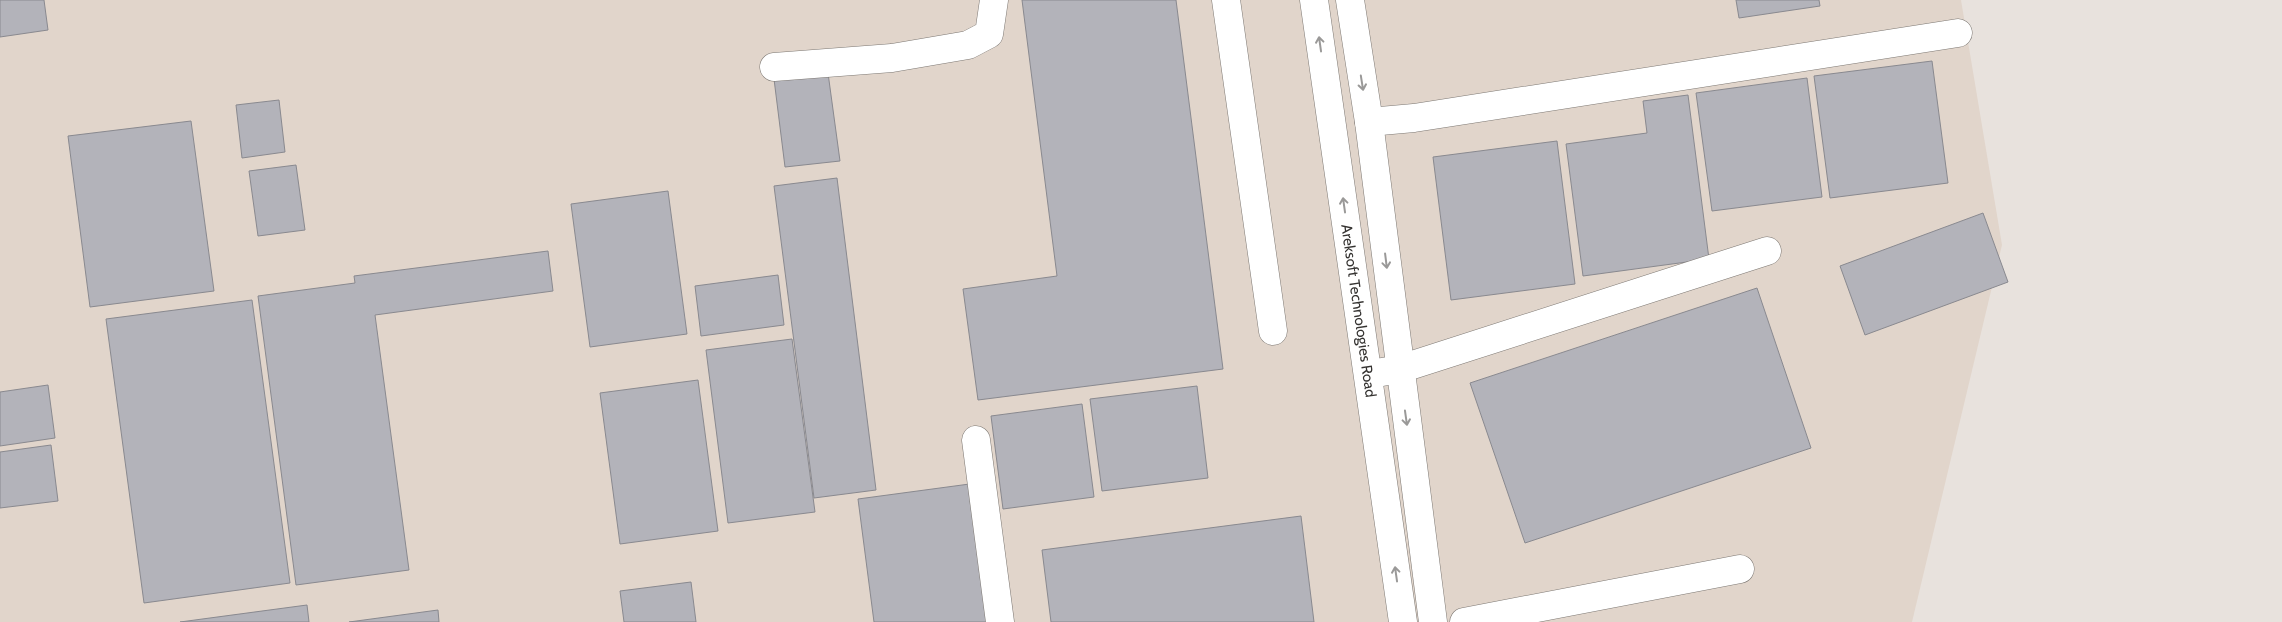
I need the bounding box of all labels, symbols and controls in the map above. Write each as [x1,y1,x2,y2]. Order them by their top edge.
one-way arrow [1315,36,1325,52]
one-way arrow [1358,74,1368,90]
one-way arrow [1338,197,1348,213]
street label: Areksoft Technologies Road [1337,223,1380,399]
one-way arrow [1381,253,1391,269]
one-way arrow [1401,409,1411,425]
one-way arrow [1391,566,1401,582]

